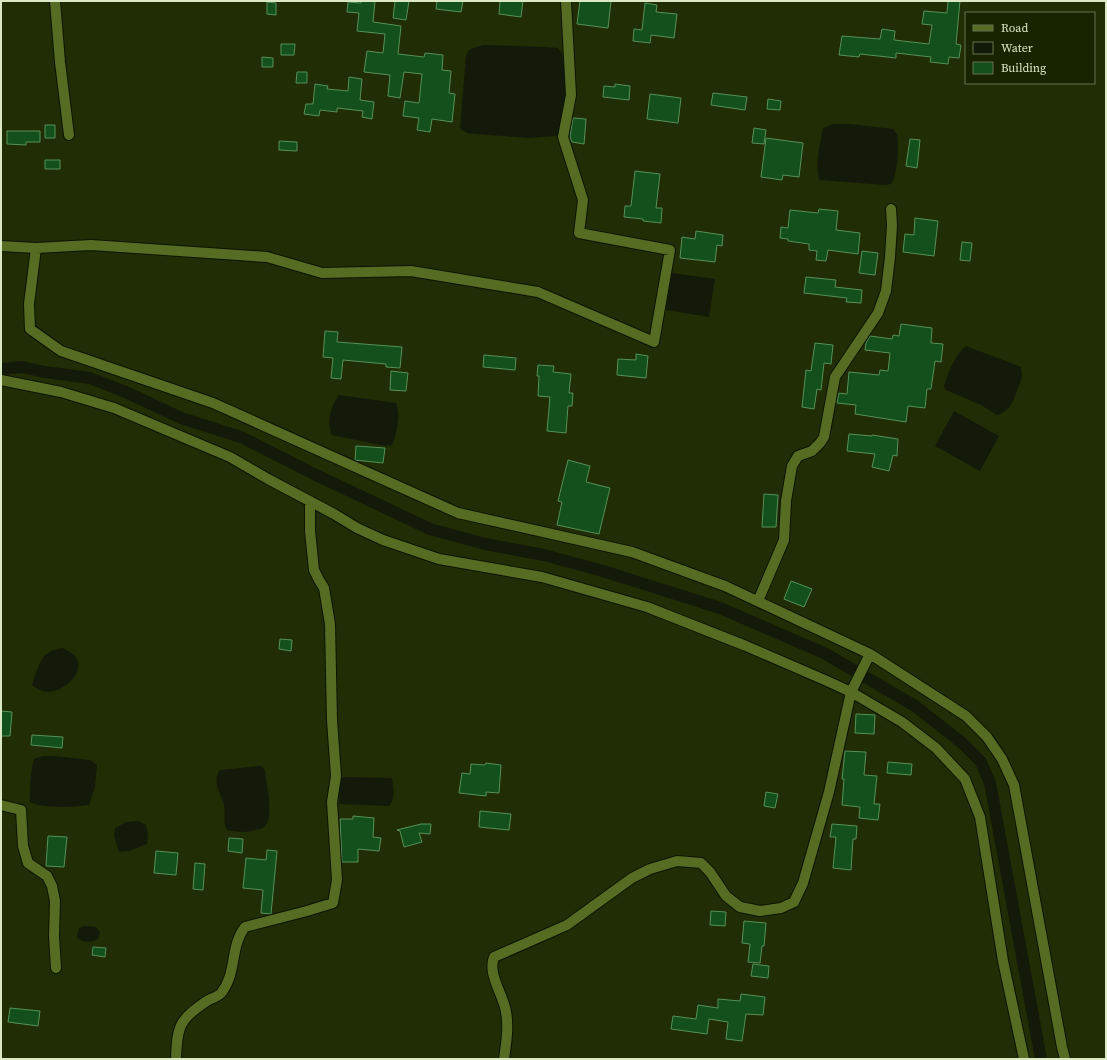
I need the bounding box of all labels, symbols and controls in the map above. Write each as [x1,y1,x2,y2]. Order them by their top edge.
legend [965,12,1095,84]
text: Road [1001,20,1028,36]
text: Water [1001,40,1033,56]
text: Building [1001,60,1046,76]

